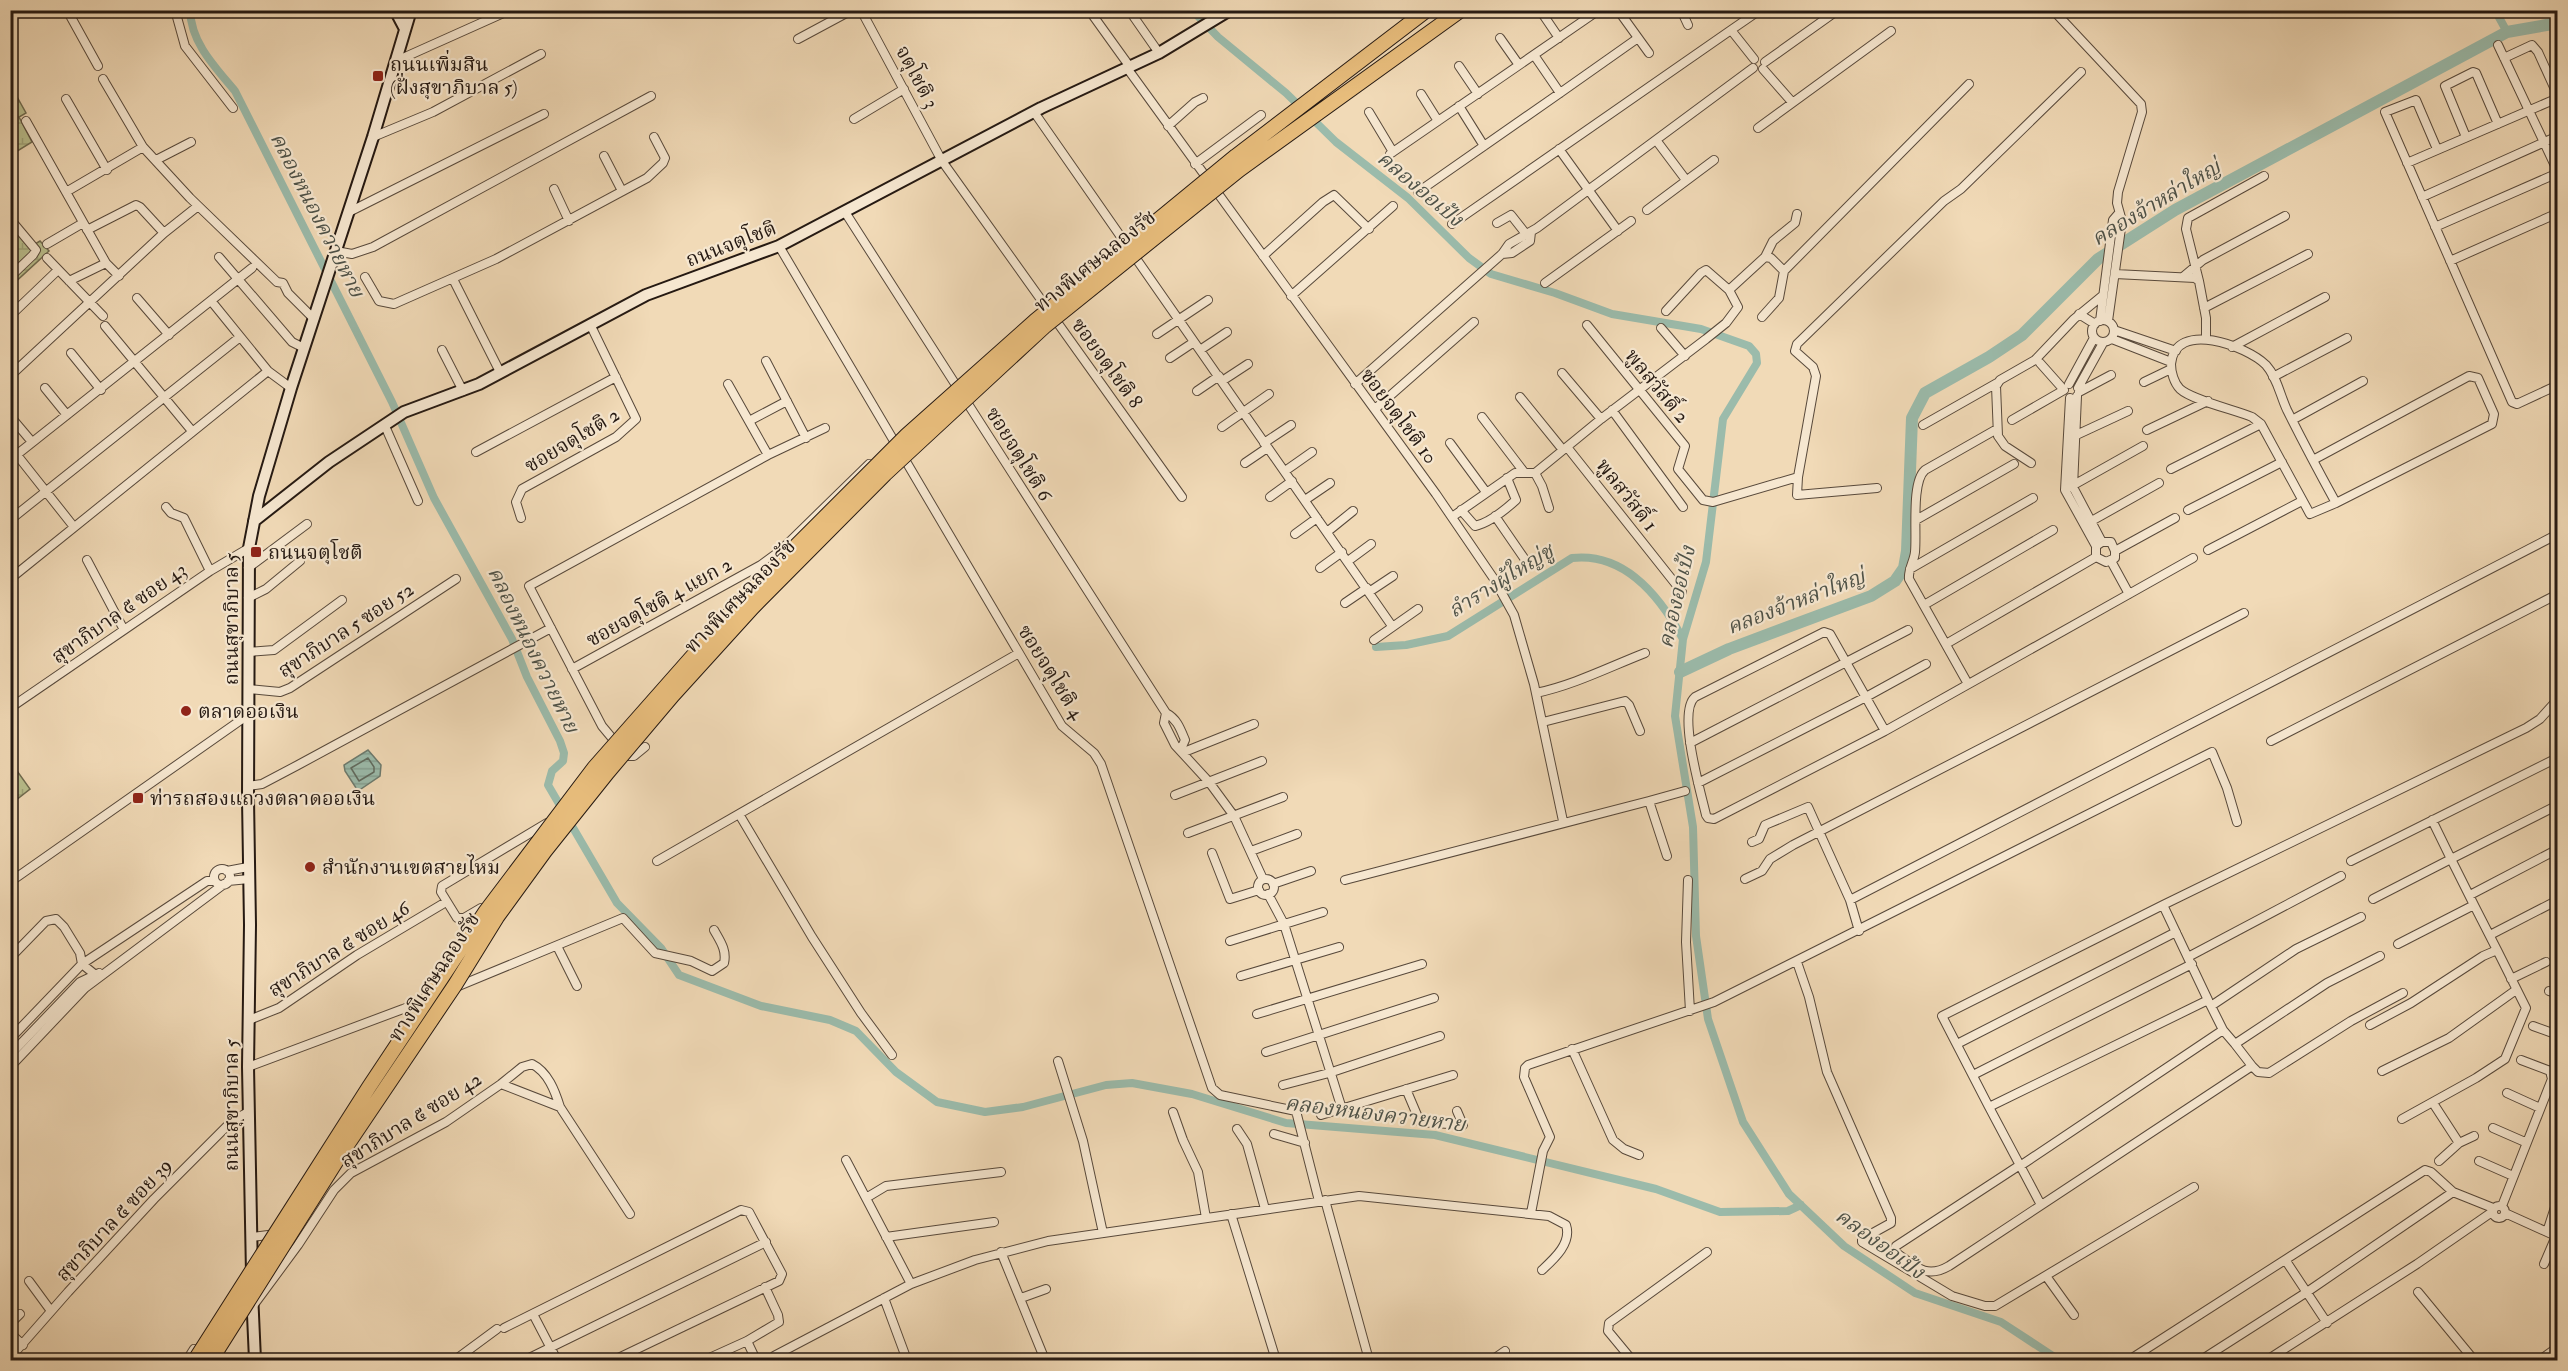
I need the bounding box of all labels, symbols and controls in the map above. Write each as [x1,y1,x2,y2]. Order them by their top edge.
street label: จตุโชติ 3 [890,40,946,113]
place label: ถนนเพิ่มสิน (ฝั่งสุขาภิบาล 5) [390,49,518,100]
marker: ถนนเพิ่มสิน (ฝั่งสุขาภิบาล 5) [371,69,385,83]
water label: คลองหนองควายหาย [264,128,371,303]
water label: คลองออเป้ง [1371,145,1470,234]
water label: คลองจ้าหล่าใหญ่ [2085,151,2228,252]
street label: ทางพิเศษฉลองรัช [1029,204,1161,318]
street label: ถนนจตุโชติ [682,213,780,273]
street label: ซอยจตุโชติ 8 [1066,312,1150,413]
street label: พูลสวัสดิ์ 2 [1619,342,1697,428]
street label: ซอยจตุโชติ 10 [1355,362,1445,469]
street label: ซอยจตุโชติ 2 [519,400,624,478]
street label: ซอยจตุโชติ 6 [980,401,1060,506]
street label: พูลสวัสดิ์ 1 [1591,452,1665,536]
street label: ทางพิเศษฉลองรัช [679,534,801,658]
water label: ลำรางผู้ใหญ่ชู [1442,535,1560,624]
place label: ถนนจตุโชติ [268,538,363,565]
water label: คลองออเป้ง [1652,542,1702,651]
marker: ถนนจตุโชติ [249,545,263,559]
street label: ซอยจตุโชติ 4 แยก 2 [581,550,736,652]
street label: ถนนสุขาภิบาล 5 [219,553,244,685]
street label: สุขาภิบาล ๕ ซอย 43 [47,557,191,669]
water label: คลองจ้าหล่าใหญ่ [1722,560,1872,641]
water label: คลองหนองควายหาย [481,563,586,739]
street label: สุขาภิบาล 5 ซอย 52 [274,577,418,683]
street label: ซอยจตุโชติ 4 [1012,619,1092,725]
place label: ตลาดออเงิน [198,699,299,724]
marker: ตลาดออเงิน [179,704,193,718]
place label: ท่ารถสองแถวงตลาดออเงิน [150,786,375,811]
marker: ท่ารถสองแถวงตลาดออเงิน [131,791,145,805]
place label: สำนักงานเขตสายไหม [322,854,500,880]
marker: สำนักงานเขตสายไหม [303,860,317,874]
street label: สุขาภิบาล ๕ ซอย 46 [264,895,415,1002]
street label: ทางพิเศษฉลองรัช [383,908,485,1046]
street label: ถนนสุขาภิบาล 5 [219,1039,244,1171]
street label: สุขาภิบาล ๕ ซอย 42 [336,1067,486,1173]
water label: คลองหนองควายหาย [1283,1090,1468,1139]
street label: สุขาภิบาล ๕ ซอย 39 [51,1153,177,1287]
water label: คลองออเป้ง [1830,1202,1931,1286]

